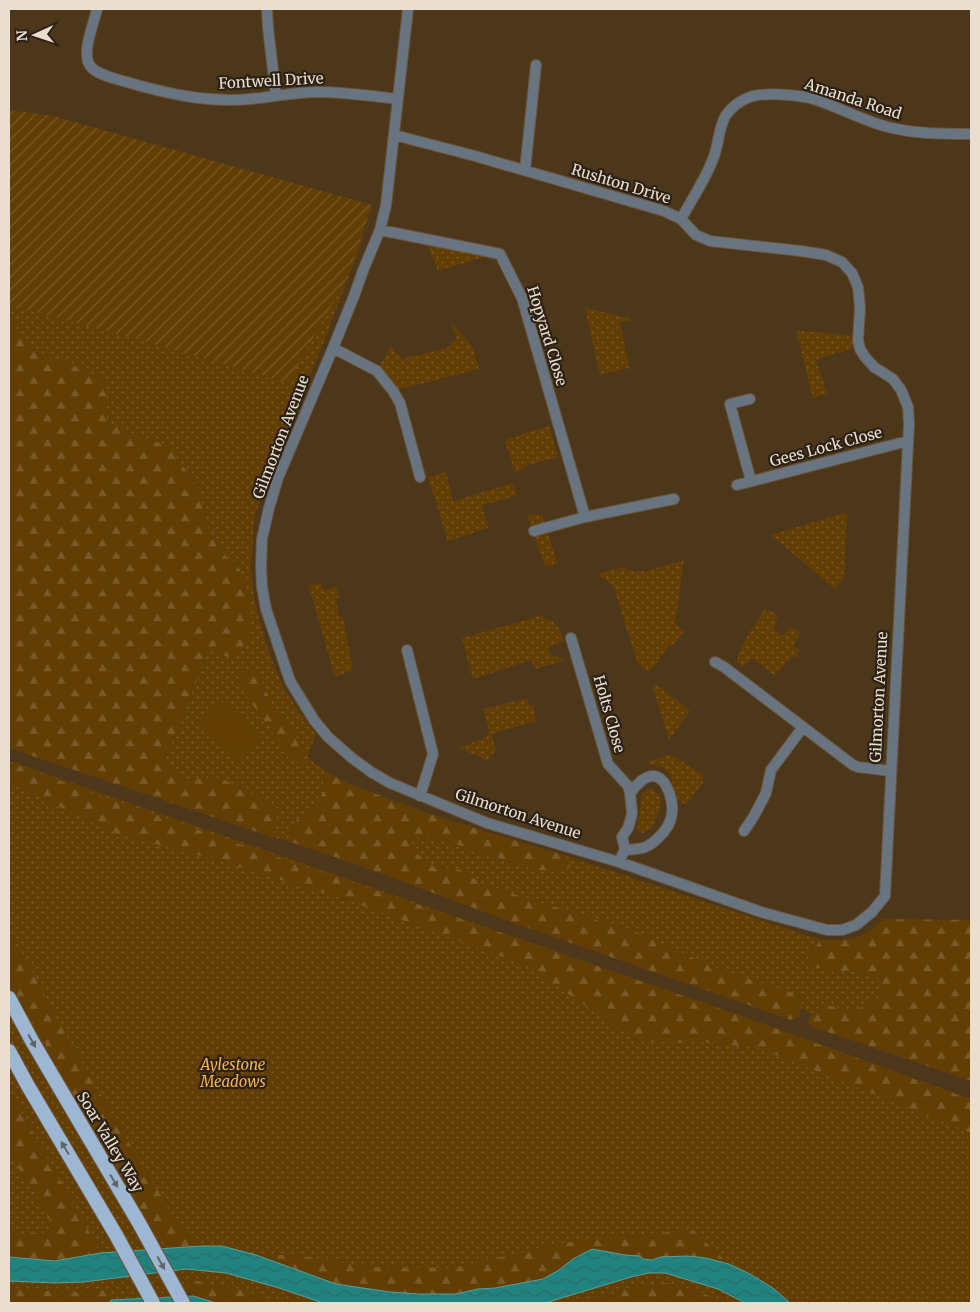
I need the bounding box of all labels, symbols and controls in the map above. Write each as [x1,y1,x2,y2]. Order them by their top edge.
north arrow [10,10,60,60]
text: N [13,30,31,42]
street label: Fontwell Drive [218,68,324,93]
street label: Amanda Road [801,74,904,123]
street label: Rushton Drive [569,159,673,208]
street label: Hopyard Close [523,284,572,388]
street label: Gilmorton Avenue [248,372,313,501]
street label: Gees Lock Close [768,422,884,471]
street label: Gilmorton Avenue [866,631,891,763]
street label: Holts Close [589,673,630,755]
street label: Gilmorton Avenue [453,784,584,843]
one-way arrow [27,1034,36,1048]
park label: Aylestone Meadows [199,1055,266,1091]
street label: Soar Valley Way [73,1088,148,1196]
one-way arrow [60,1141,69,1154]
one-way arrow [110,1174,118,1189]
one-way arrow [157,1256,165,1270]

